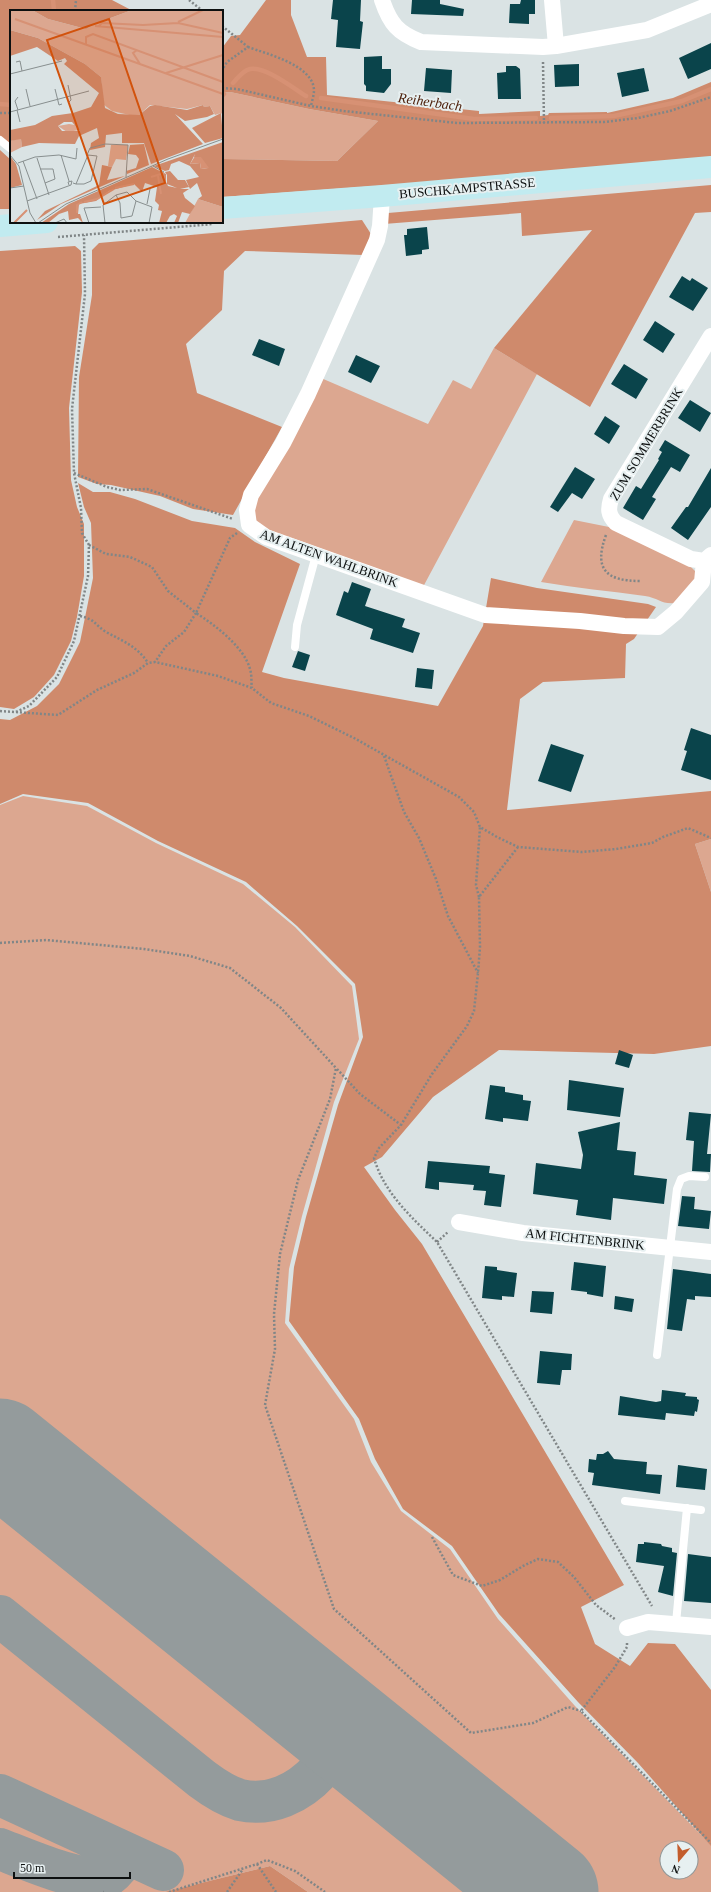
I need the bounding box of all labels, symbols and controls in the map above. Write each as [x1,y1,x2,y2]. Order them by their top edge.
inset map [10,10,223,223]
water label: Reiherbach [396,90,463,114]
street label: BUSCHKAMPSTRASSE [398,175,536,201]
street label: ZUM SOMMERBRINK [606,384,686,503]
street label: AM ALTEN WAHLBRINK [258,526,401,590]
street label: AM FICHTENBRINK [525,1225,646,1253]
north arrow [659,1840,699,1880]
scale bar [14,1854,130,1880]
text: 50 m [20,1861,45,1875]
text: N [670,1862,681,1876]

